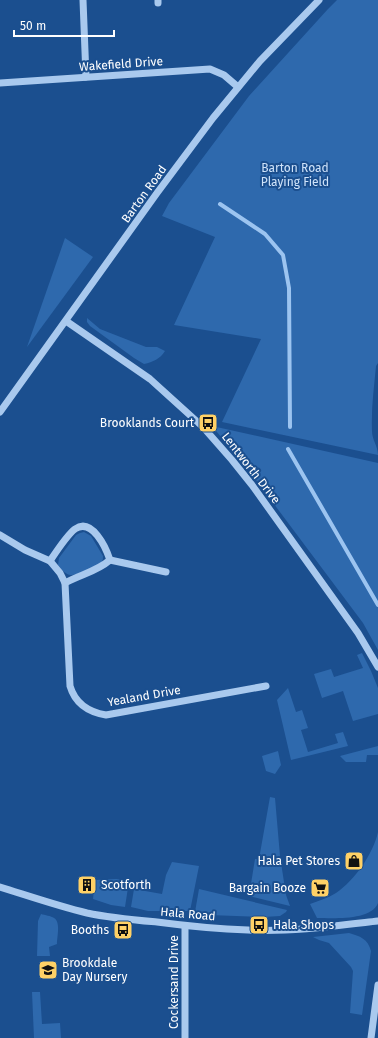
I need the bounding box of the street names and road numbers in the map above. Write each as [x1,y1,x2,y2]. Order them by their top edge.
street label: Wakefield Drive [79,54,163,74]
street label: Barton Road [118,163,170,225]
street label: Lentworth Drive [219,430,283,506]
street label: Yealand Drive [106,683,182,709]
street label: Hala Road [160,905,216,923]
street label: Cockersand Drive [167,935,181,1029]

